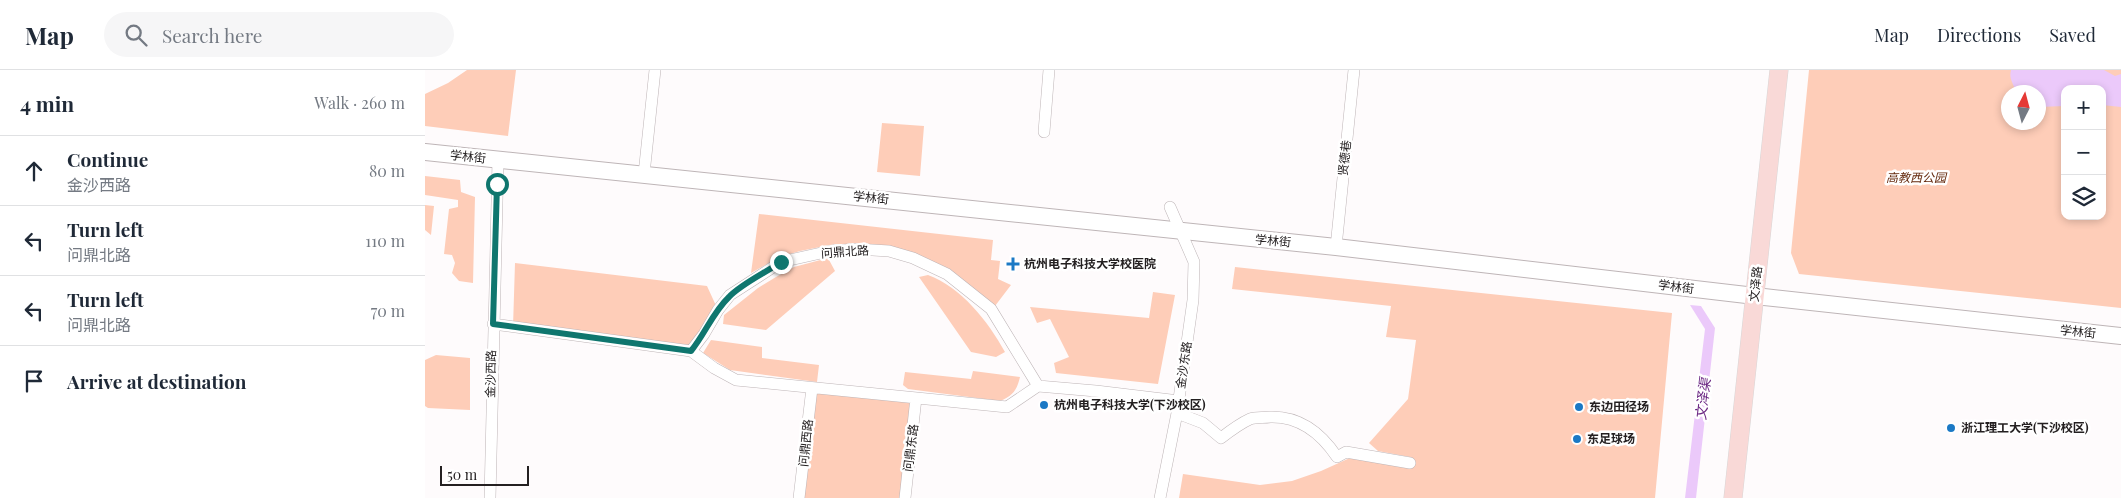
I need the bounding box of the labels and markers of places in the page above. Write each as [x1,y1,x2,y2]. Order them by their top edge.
place label: 杭州电子科技大学校医院 [1024,255,1156,271]
marker: 杭州电子科技大学校医院 [1006,257,1020,271]
place label: 杭州电子科技大学(下沙校区) [1054,396,1206,412]
place label: 东边田径场 [1589,398,1649,414]
marker: 杭州电子科技大学(下沙校区) [1038,399,1050,411]
marker: 东边田径场 [1573,401,1585,413]
place label: 浙江理工大学(下沙校区) [1961,419,2089,435]
marker: 浙江理工大学(下沙校区) [1945,422,1957,434]
place label: 东足球场 [1587,430,1635,446]
marker: 东足球场 [1571,433,1583,445]

